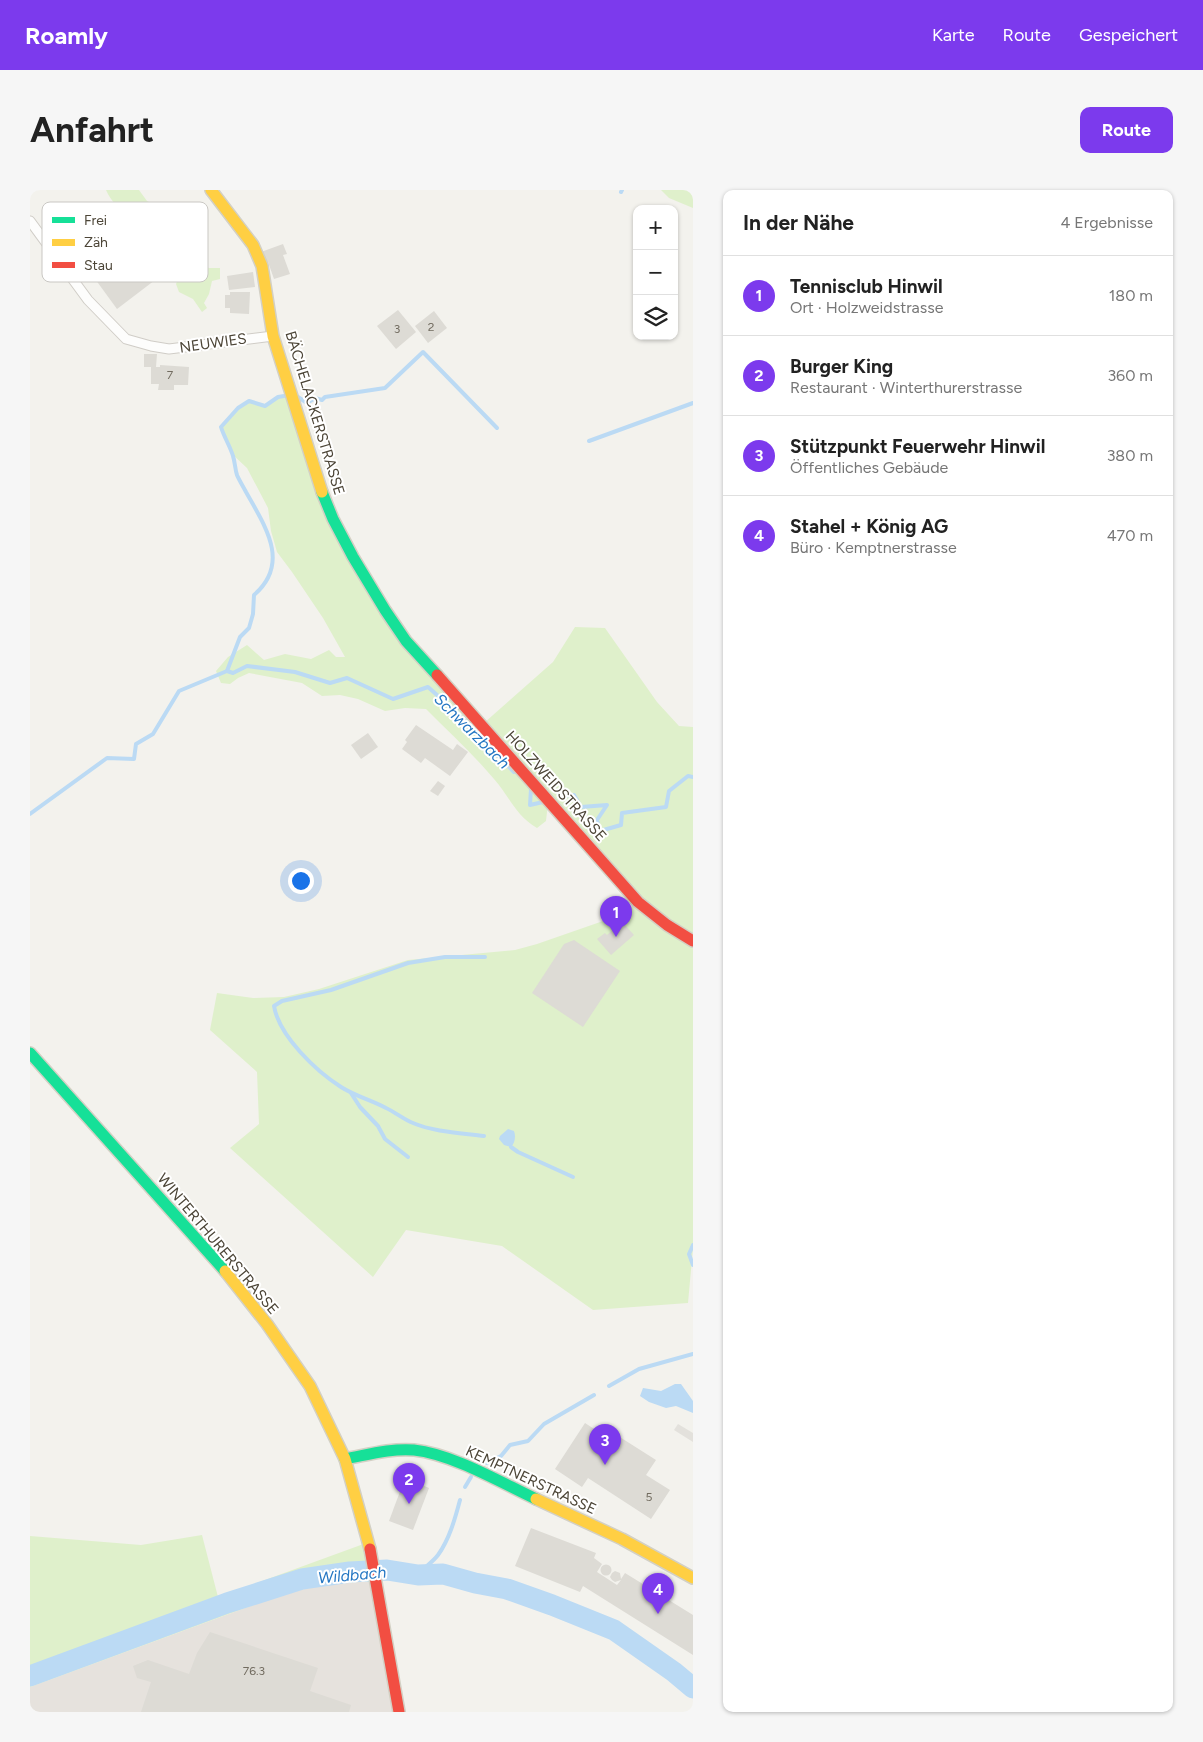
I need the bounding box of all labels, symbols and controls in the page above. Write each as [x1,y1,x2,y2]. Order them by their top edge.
text: Roamly [25,21,108,50]
text: Karte [932,24,975,46]
text: Route [1003,24,1051,46]
text: Gespeichert [1079,24,1178,46]
button: Route [1080,107,1173,153]
text: Anfahrt [30,109,154,151]
legend [42,202,208,282]
map controls [633,205,678,340]
button: + [633,205,678,250]
text: In der Nähe [743,210,854,235]
text: Frei [84,212,107,229]
text: 4 Ergebnisse [1060,213,1153,232]
text: Zäh [84,234,108,251]
button: − [633,250,678,295]
text: Stau [84,257,113,274]
text: Tennisclub Hinwil [790,275,943,298]
text: 1 [756,286,762,305]
text: 180 m [1109,286,1153,305]
button: layers [633,295,678,340]
text: Ort · Holzweidstrasse [790,298,943,317]
house number: 2 [428,320,434,334]
house number: 3 [394,322,400,336]
street label: NEUWIES [178,329,248,357]
street label: BÄCHELACKERSTRASSE [281,329,349,497]
text: Burger King [790,355,893,378]
text: 2 [754,366,764,385]
text: 360 m [1107,366,1153,385]
house number: 7 [167,368,174,382]
text: Restaurant · Winterthurerstrasse [790,378,1022,397]
text: Stützpunkt Feuerwehr Hinwil [790,435,1045,458]
text: 3 [755,446,763,465]
text: 380 m [1107,446,1153,465]
text: Öffentliches Gebäude [790,458,948,477]
text: Stahel + König AG [790,515,948,538]
text: 4 [754,526,764,545]
text: 470 m [1107,526,1153,545]
text: Büro · Kemptnerstrasse [790,538,957,557]
water label: Schwarzbach [430,689,514,773]
street label: HOLZWEIDSTRASSE [502,727,610,845]
your location [288,868,314,894]
pin: 1 [600,896,632,937]
street label: WINTERTHURERSTRASSE [154,1170,282,1318]
pin: 3 [589,1424,621,1465]
street label: KEMPTNERSTRASSE [463,1442,599,1518]
pin: 2 [393,1463,425,1504]
house number: 5 [646,1490,653,1504]
water label: Wildbach [317,1563,387,1587]
pin: 4 [642,1573,674,1614]
house number: 76.3 [243,1664,265,1678]

